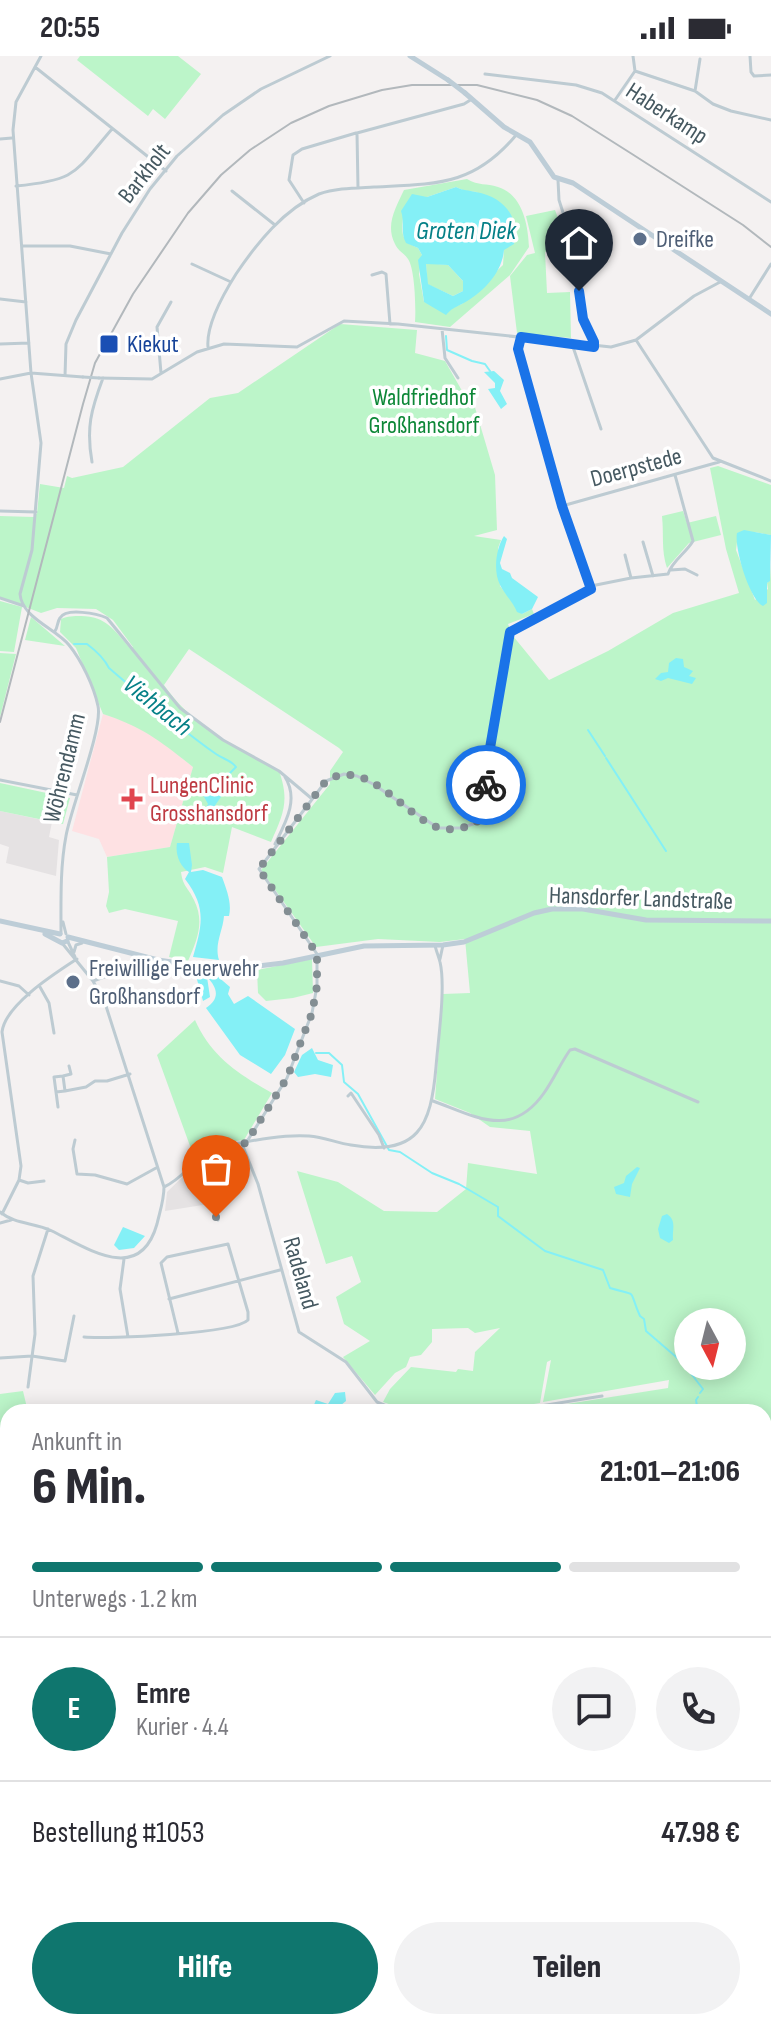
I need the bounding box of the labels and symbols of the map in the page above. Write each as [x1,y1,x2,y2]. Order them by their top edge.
street label: Haberkamp [620,76,713,151]
street label: Barkholt [112,138,177,209]
pin [545,209,613,291]
water label: Groten Diek [416,216,517,247]
place label: Dreifke [656,225,714,254]
marker: Dreifke [631,230,649,248]
place label: Kiekut [127,330,179,359]
marker: Kiekut [98,333,120,355]
park label: Waldfriedhof Großhansdorf [368,383,481,440]
street label: Doerpstede [587,441,685,494]
water label: Viehbach [116,669,198,743]
street label: Wöhrendamm [37,710,92,826]
courier [446,745,526,825]
place label: LungenClinic Grosshansdorf [150,771,269,828]
marker: LungenClinic Grosshansdorf [121,788,143,810]
street label: Hansdorfer Landstraße [549,881,733,916]
place label: Freiwillige Feuerwehr Großhansdorf [89,954,259,1011]
marker: Freiwillige Feuerwehr Großhansdorf [64,973,82,991]
pin [182,1135,250,1217]
street label: Radeland [276,1234,325,1313]
north arrow [674,1308,746,1380]

